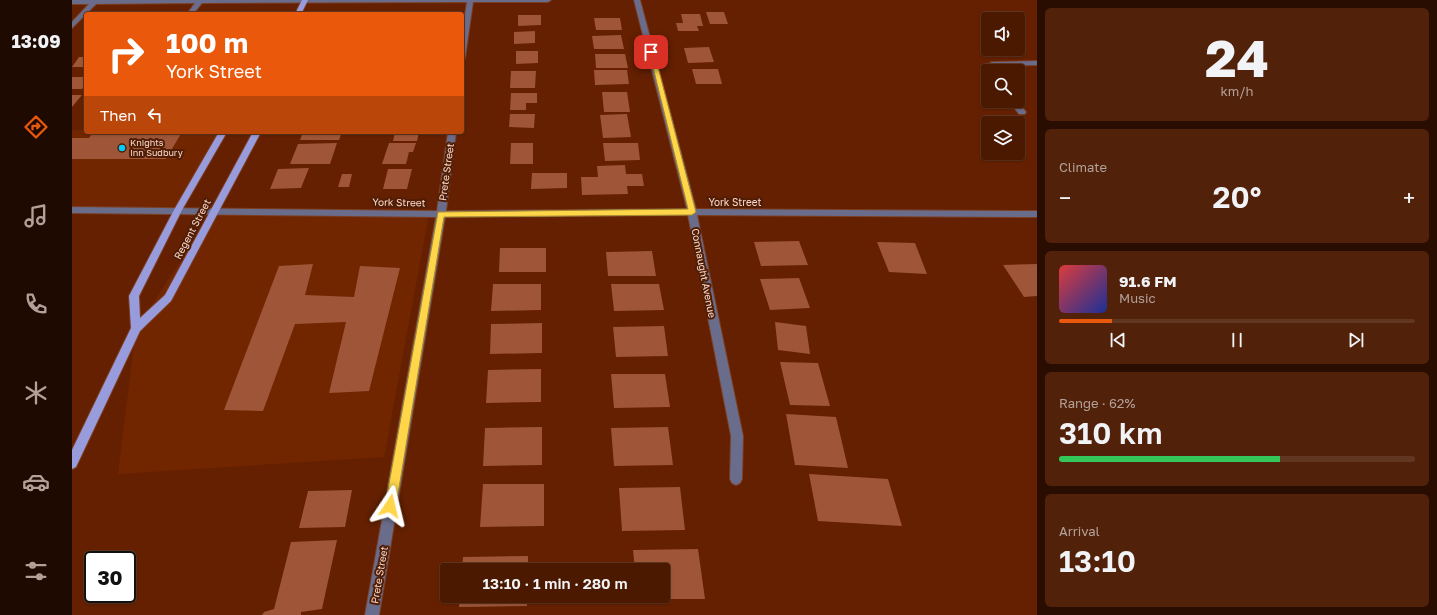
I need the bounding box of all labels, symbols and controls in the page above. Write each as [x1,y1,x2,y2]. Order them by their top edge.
map controls [981,12,1025,160]
button: sound [981,12,1025,56]
text: 100 m [166,26,248,59]
text: 24 [1205,26,1269,88]
icon: right [100,28,152,80]
text: 13:09 [11,30,61,52]
pin [634,35,668,69]
icon: arrive [640,41,662,63]
text: York Street [166,60,262,82]
button: search [981,64,1025,108]
text: km/h [1220,83,1254,99]
icon: left [144,104,166,126]
text: Then [100,106,136,124]
icon: directions [22,113,50,141]
button: layers [981,116,1025,160]
place label: Knights Inn Sudbury [130,137,183,158]
street label: Prete Street [436,142,456,202]
marker: Knights Inn Sudbury [117,143,127,153]
text: Climate [1059,159,1107,175]
text: 20° [1213,179,1261,215]
text: − [1059,184,1071,211]
text: + [1403,184,1415,211]
street label: York Street [372,196,426,208]
street label: York Street [708,196,762,208]
street label: Regent Street [171,197,213,261]
icon: music [22,202,50,230]
street label: Connaught Avenue [689,227,719,319]
text: 91.6 FM [1119,272,1177,290]
icon: phone [22,290,50,318]
text: Music [1119,290,1156,306]
icon: previous [1107,329,1129,351]
icon: pause [1226,329,1248,351]
icon: next [1345,329,1367,351]
icon: climate [22,379,50,407]
text: Range · 62% [1059,395,1135,411]
text: 310 km [1059,415,1162,451]
icon: car [22,468,50,496]
position arrow [369,485,411,527]
text: Arrival [1059,523,1100,539]
text: 13:10 [1059,543,1136,579]
street label: Prete Street [368,545,390,605]
speed limit sign: 30 [84,551,136,603]
icon: filters [22,557,50,585]
text: 13:10 · 1 min · 280 m [482,574,628,592]

